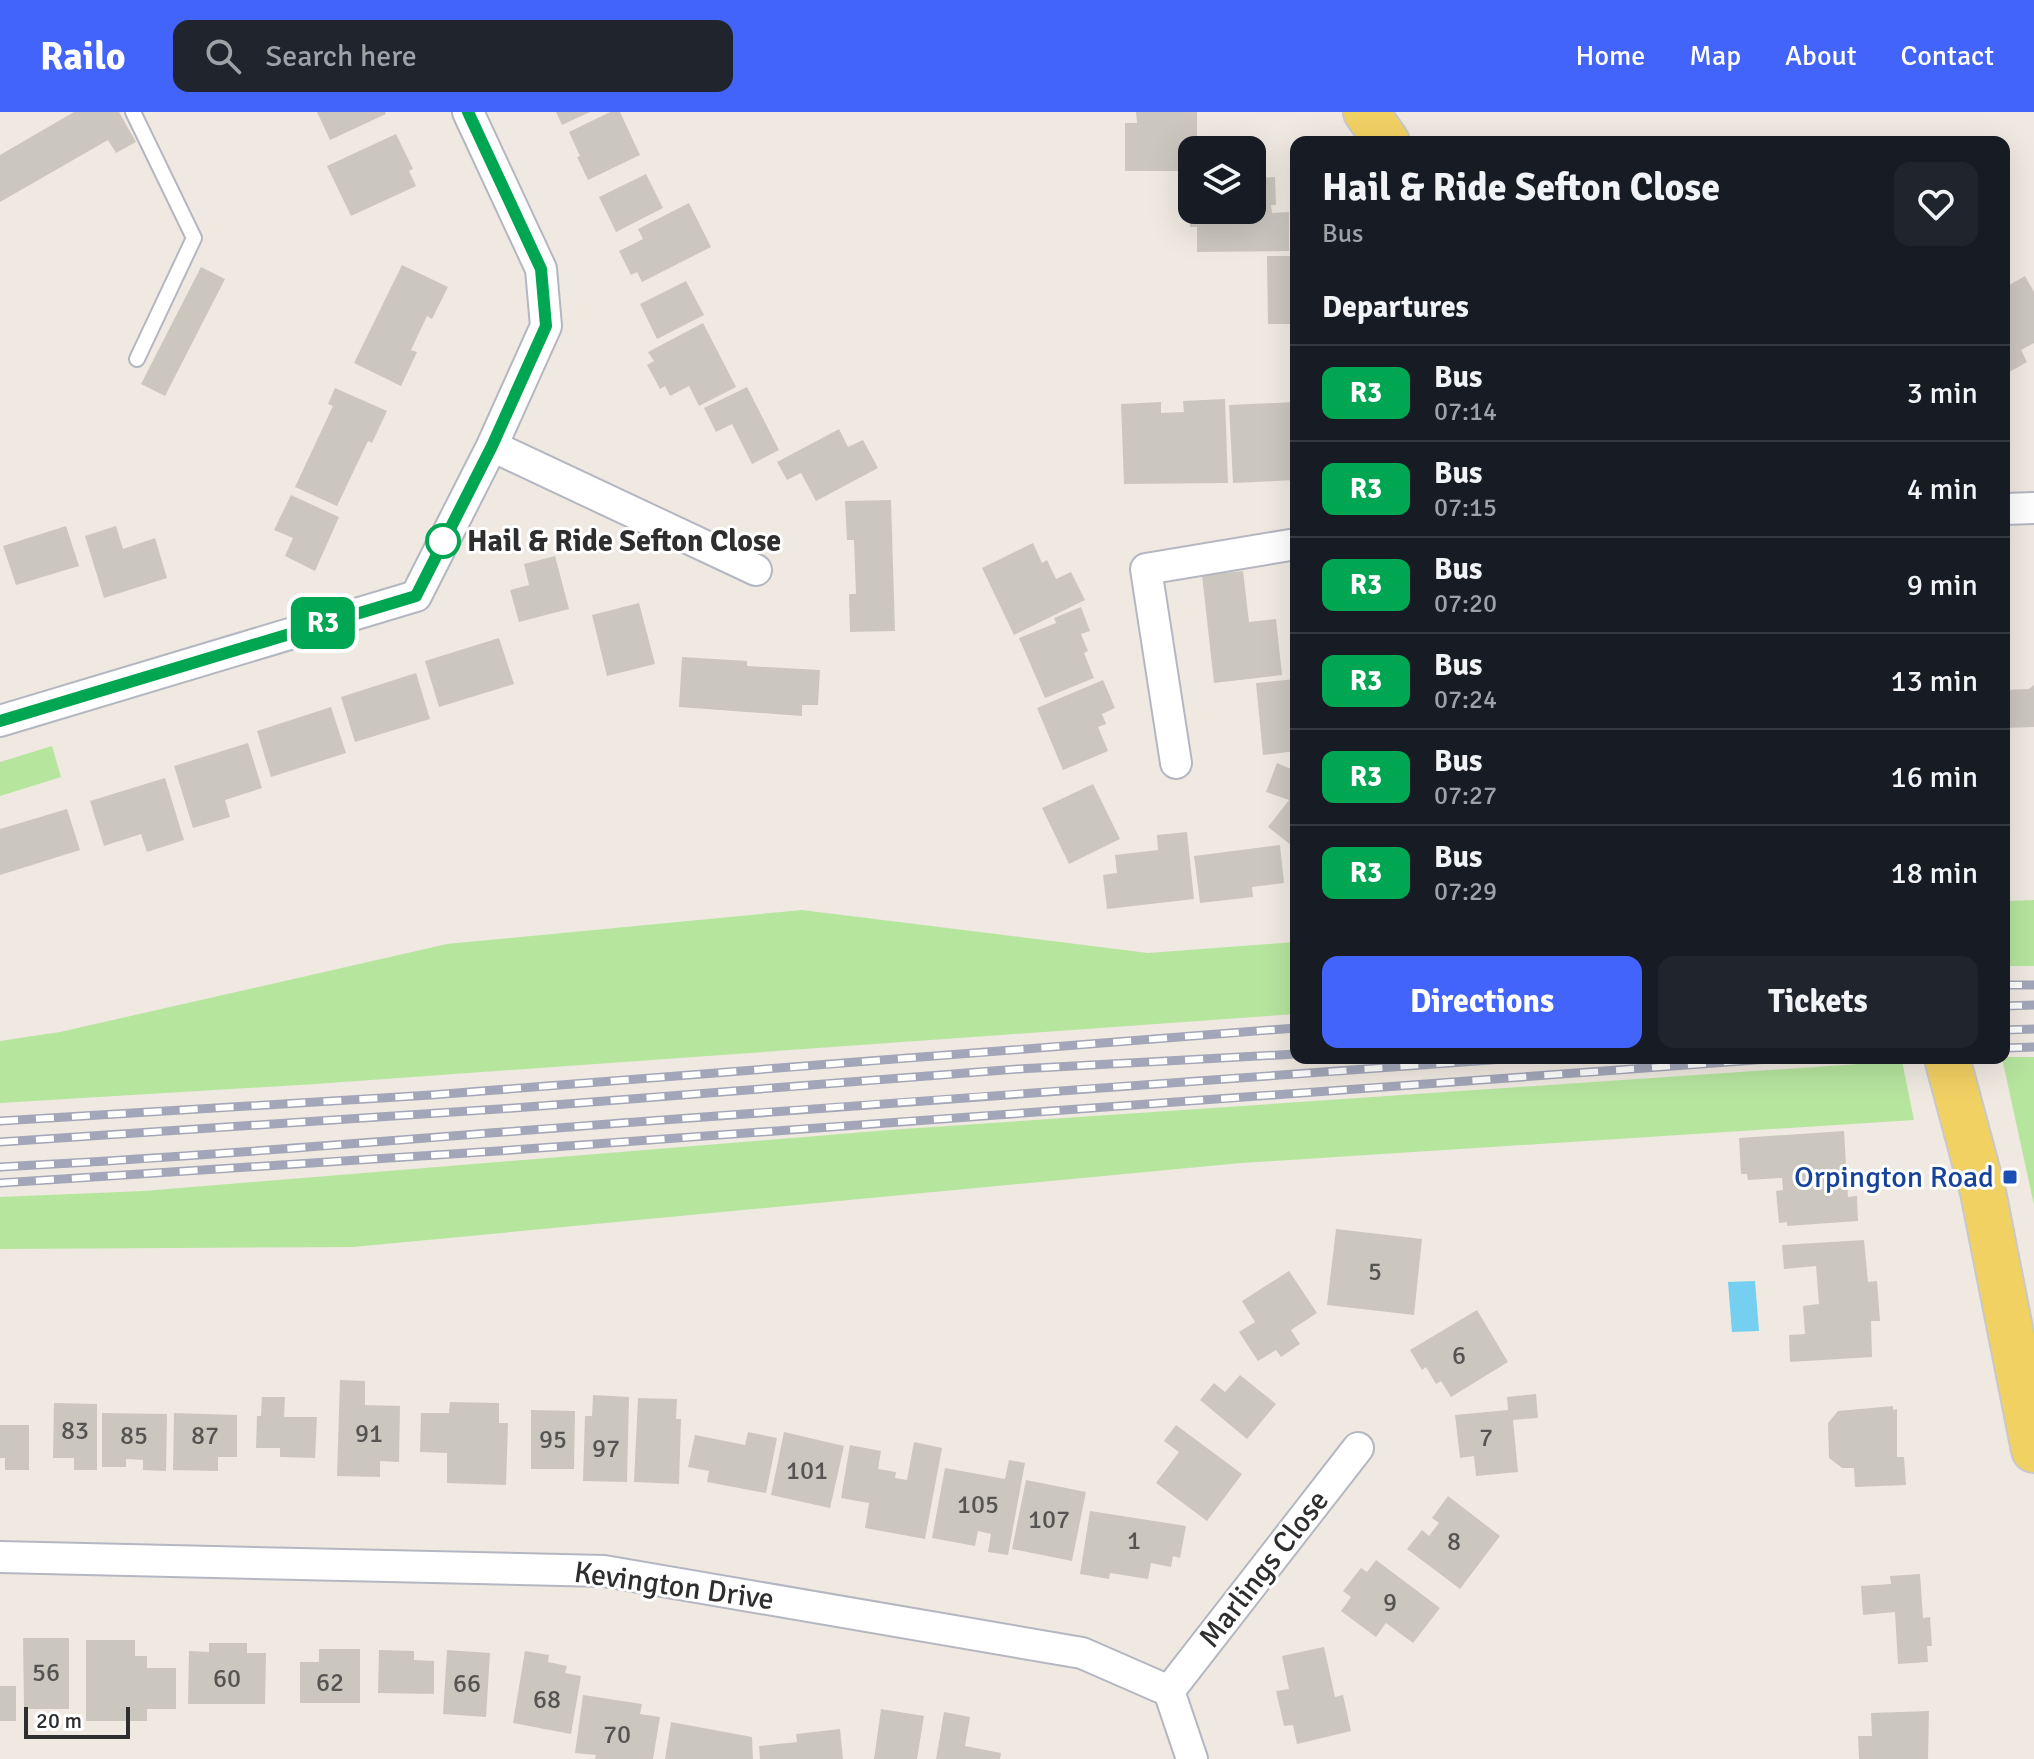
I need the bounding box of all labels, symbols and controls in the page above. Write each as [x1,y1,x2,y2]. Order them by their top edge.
search box [173,20,733,92]
text: Railo [40,33,125,80]
icon: search [201,34,245,78]
text: Search here [265,38,417,75]
text: Home [1576,39,1645,73]
text: Map [1689,39,1741,73]
text: About [1785,39,1857,73]
text: Contact [1901,39,1994,73]
map controls [1178,136,1266,224]
button: layers [1178,136,1266,224]
button: heart [1894,162,1978,246]
text: Hail & Ride Sefton Close [1322,164,1720,211]
text: Bus [1322,218,1363,250]
text: Departures [1322,289,1469,326]
text: Bus [1434,359,1482,396]
text: 3 min [1907,375,1978,412]
text: R3 [1350,376,1382,410]
text: 07:14 [1434,396,1497,428]
text: Bus [1434,455,1482,492]
text: 4 min [1907,471,1978,508]
text: R3 [1350,472,1382,506]
text: 07:15 [1434,492,1497,524]
place label: Hail & Ride Sefton Close [467,523,781,560]
marker: Hail & Ride Sefton Close [426,524,460,558]
text: Bus [1434,551,1482,588]
text: 9 min [1907,567,1978,604]
text: R3 [1350,568,1382,602]
text: 07:20 [1434,588,1497,620]
line badge: R3 [287,597,359,649]
text: R3 [307,606,339,640]
text: Bus [1434,647,1482,684]
text: 13 min [1891,663,1978,700]
text: R3 [1350,664,1382,698]
text: 07:24 [1434,684,1497,716]
text: Bus [1434,743,1482,780]
text: 16 min [1891,759,1978,796]
text: R3 [1350,760,1382,794]
text: 07:27 [1434,780,1497,812]
text: Bus [1434,839,1482,876]
text: 18 min [1891,855,1978,892]
text: R3 [1350,856,1382,890]
text: 07:29 [1434,876,1497,908]
button: Directions [1322,956,1642,1048]
button: Tickets [1658,956,1978,1048]
place label: Orpington Road [1794,1159,1994,1196]
marker: Orpington Road [2001,1168,2019,1186]
house number: 5 [1368,1256,1382,1288]
house number: 6 [1452,1340,1466,1372]
house number: 83 [61,1415,89,1447]
house number: 91 [355,1418,383,1450]
house number: 85 [120,1420,148,1452]
house number: 87 [191,1420,219,1452]
house number: 7 [1479,1422,1493,1454]
house number: 95 [539,1424,567,1456]
house number: 97 [592,1433,620,1465]
house number: 101 [786,1455,828,1487]
street label: Marlings Close [1191,1483,1337,1655]
house number: 105 [957,1489,999,1521]
house number: 107 [1028,1504,1070,1536]
house number: 1 [1127,1525,1141,1557]
house number: 8 [1447,1526,1461,1558]
street label: Kevington Drive [572,1554,776,1618]
house number: 9 [1383,1587,1397,1619]
house number: 56 [32,1657,60,1689]
house number: 60 [213,1663,241,1695]
house number: 62 [316,1667,344,1699]
house number: 66 [453,1668,481,1700]
house number: 68 [533,1684,561,1716]
scale bar [24,1703,130,1739]
text: 20 m [36,1707,82,1734]
house number: 70 [603,1719,631,1751]

